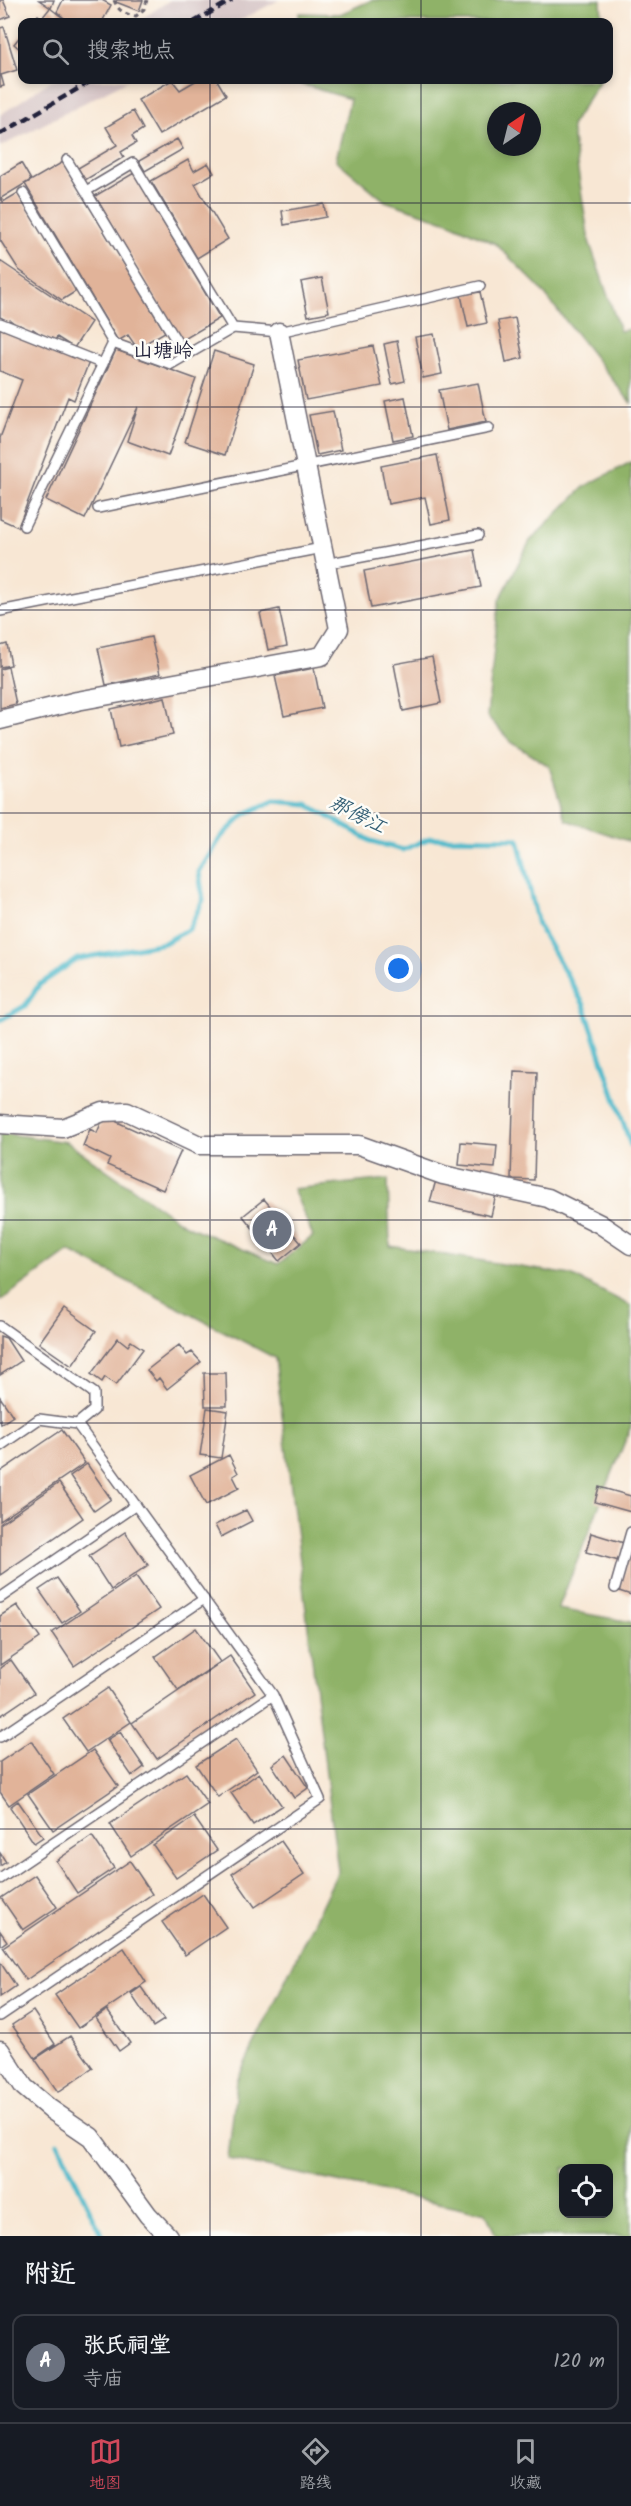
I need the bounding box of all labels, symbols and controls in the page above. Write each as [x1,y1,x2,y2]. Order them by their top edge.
search box [18,18,613,84]
text: 搜索地点 [87,34,175,69]
icon: search [39,35,72,68]
north arrow [487,102,541,156]
district label: 山塘岭 [133,336,194,368]
water label: 那傍江 [323,788,392,844]
your location [384,954,413,983]
pin: A [252,1208,292,1252]
map controls [559,2164,613,2218]
button: locate [559,2164,613,2218]
text: 附近 [24,2254,76,2296]
text: 张氏祠堂 [83,2329,171,2364]
text: A [39,2346,52,2378]
text: 120 m [553,2346,605,2378]
text: 寺庙 [83,2364,123,2396]
tab: 地图 [89,2435,122,2496]
tab: 路线 [299,2435,332,2496]
tab: 收藏 [509,2435,542,2496]

